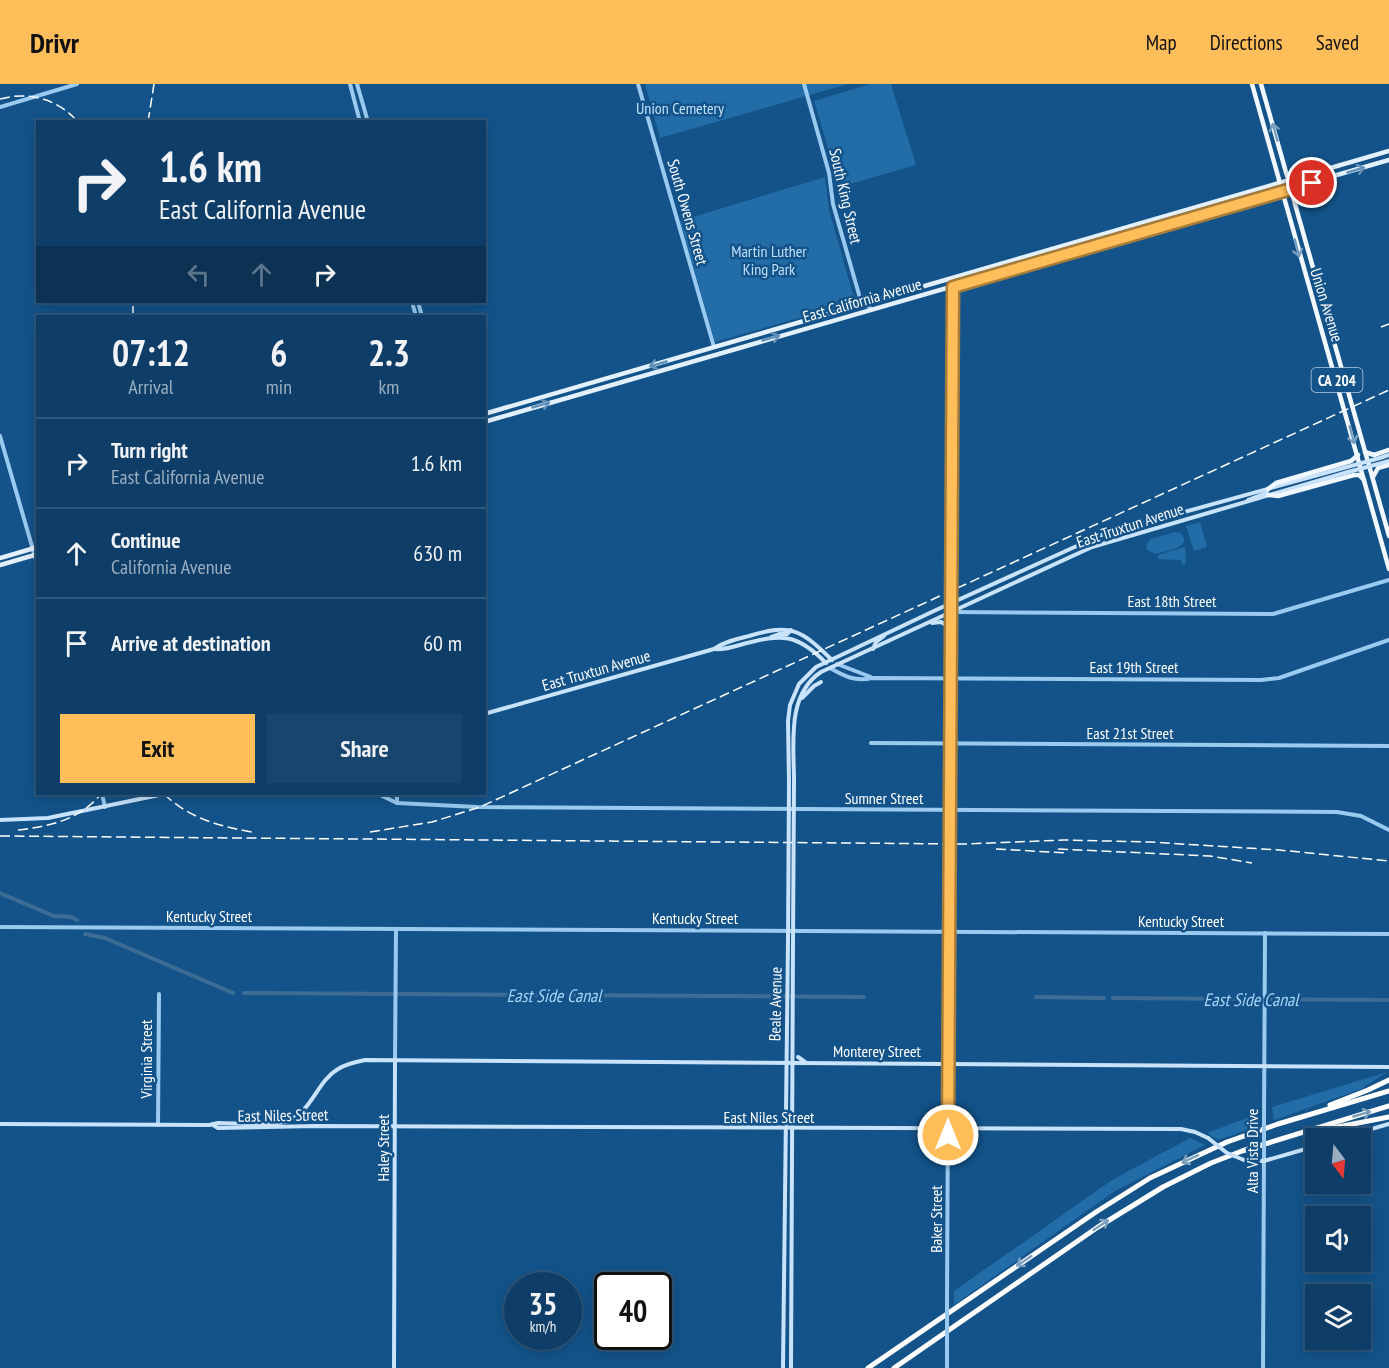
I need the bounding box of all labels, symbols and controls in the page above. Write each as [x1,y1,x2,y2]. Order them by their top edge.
text: Drivr [30,24,79,61]
text: Map [1146,29,1177,56]
text: Directions [1210,29,1283,56]
text: Saved [1316,29,1359,56]
park label: Union Cemetery [636,98,724,118]
one-way arrow [1268,123,1280,142]
text: 1.6 km [159,139,262,194]
icon: right [60,144,138,222]
street label: South King Street [825,146,867,246]
street label: South Owens Street [663,157,713,268]
pin [1286,157,1337,208]
one-way arrow [1346,164,1365,175]
icon: arrive [1295,166,1328,199]
text: East California Avenue [159,192,366,226]
one-way arrow [1292,238,1304,257]
park label: Martin Luther King Park [731,241,807,279]
icon: left [182,258,215,291]
icon: ahead [245,258,278,291]
icon: right [308,258,341,291]
street label: Union Avenue [1306,266,1348,344]
street label: East California Avenue [800,273,924,327]
text: 07:12 [112,329,190,376]
text: 6 [270,329,287,376]
text: 2.3 [368,329,410,376]
one-way arrow [761,332,780,344]
one-way arrow [649,359,668,370]
road number: CA 204 [1312,368,1362,392]
text: Arrival [128,374,174,400]
text: min [266,374,292,400]
text: km [379,374,399,400]
one-way arrow [531,399,550,410]
one-way arrow [1347,425,1358,444]
text: Turn right [111,436,188,464]
icon: right [60,447,93,480]
text: 1.6 km [411,449,462,477]
text: East California Avenue [111,464,264,490]
street label: East Truxtun Avenue [1074,498,1186,552]
text: Continue [111,526,181,554]
icon: ahead [60,537,93,570]
text: 630 m [413,539,462,567]
text: California Avenue [111,554,231,580]
street label: East 18th Street [1128,591,1217,611]
icon: arrive [60,627,93,660]
text: Arrive at destination [111,629,271,657]
text: 60 m [423,629,462,657]
street label: East Truxtun Avenue [540,645,652,695]
street label: East 19th Street [1090,657,1179,677]
button: Exit [60,714,255,783]
button: Share [267,714,462,783]
street label: East 21st Street [1086,723,1174,743]
street label: Sumner Street [845,788,924,808]
street label: Kentucky Street [166,906,253,926]
street label: Kentucky Street [652,908,739,928]
street label: Kentucky Street [1138,911,1225,931]
street label: Beale Avenue [764,967,786,1041]
water label: East Side Canal [507,984,603,1007]
water label: East Side Canal [1204,988,1300,1011]
street label: Virginia Street [136,1019,156,1100]
street label: Monterey Street [833,1041,921,1061]
position arrow [916,1103,980,1167]
street label: East Niles Street [237,1104,329,1126]
street label: East Niles Street [724,1107,815,1127]
one-way arrow [1352,1108,1371,1119]
street label: Alta Vista Drive [1242,1109,1262,1193]
street label: Haley Street [373,1114,393,1182]
north arrow [1305,1128,1371,1194]
map controls [1305,1128,1371,1350]
one-way arrow [1181,1153,1199,1165]
street label: Baker Street [926,1185,946,1253]
button: sound [1305,1206,1371,1272]
one-way arrow [1092,1219,1109,1231]
one-way arrow [1016,1255,1033,1267]
speed limit sign: 40 [594,1272,672,1350]
text: 35 [529,1284,557,1323]
button: layers [1305,1284,1371,1350]
text: km/h [530,1317,556,1336]

